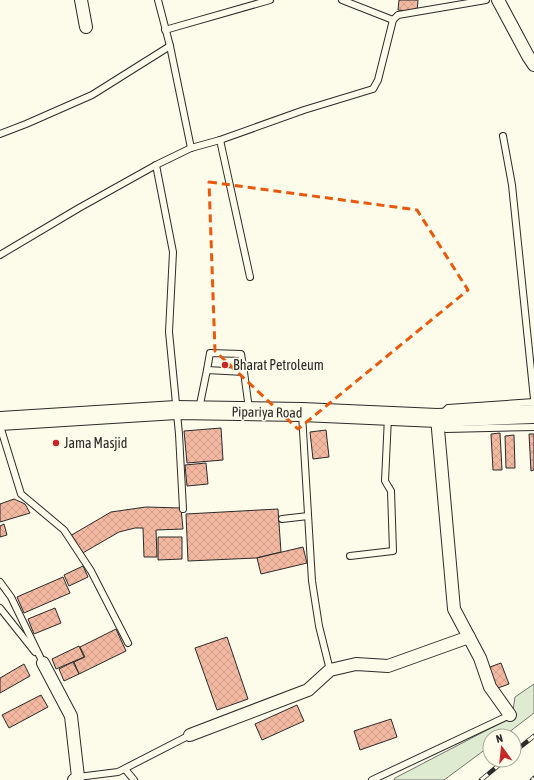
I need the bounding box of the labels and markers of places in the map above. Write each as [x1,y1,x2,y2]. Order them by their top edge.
place label: Bharat Petroleum [233,357,324,373]
marker: Bharat Petroleum [220,360,230,370]
place label: Jama Masjid [64,435,127,451]
marker: Jama Masjid [51,438,61,448]

